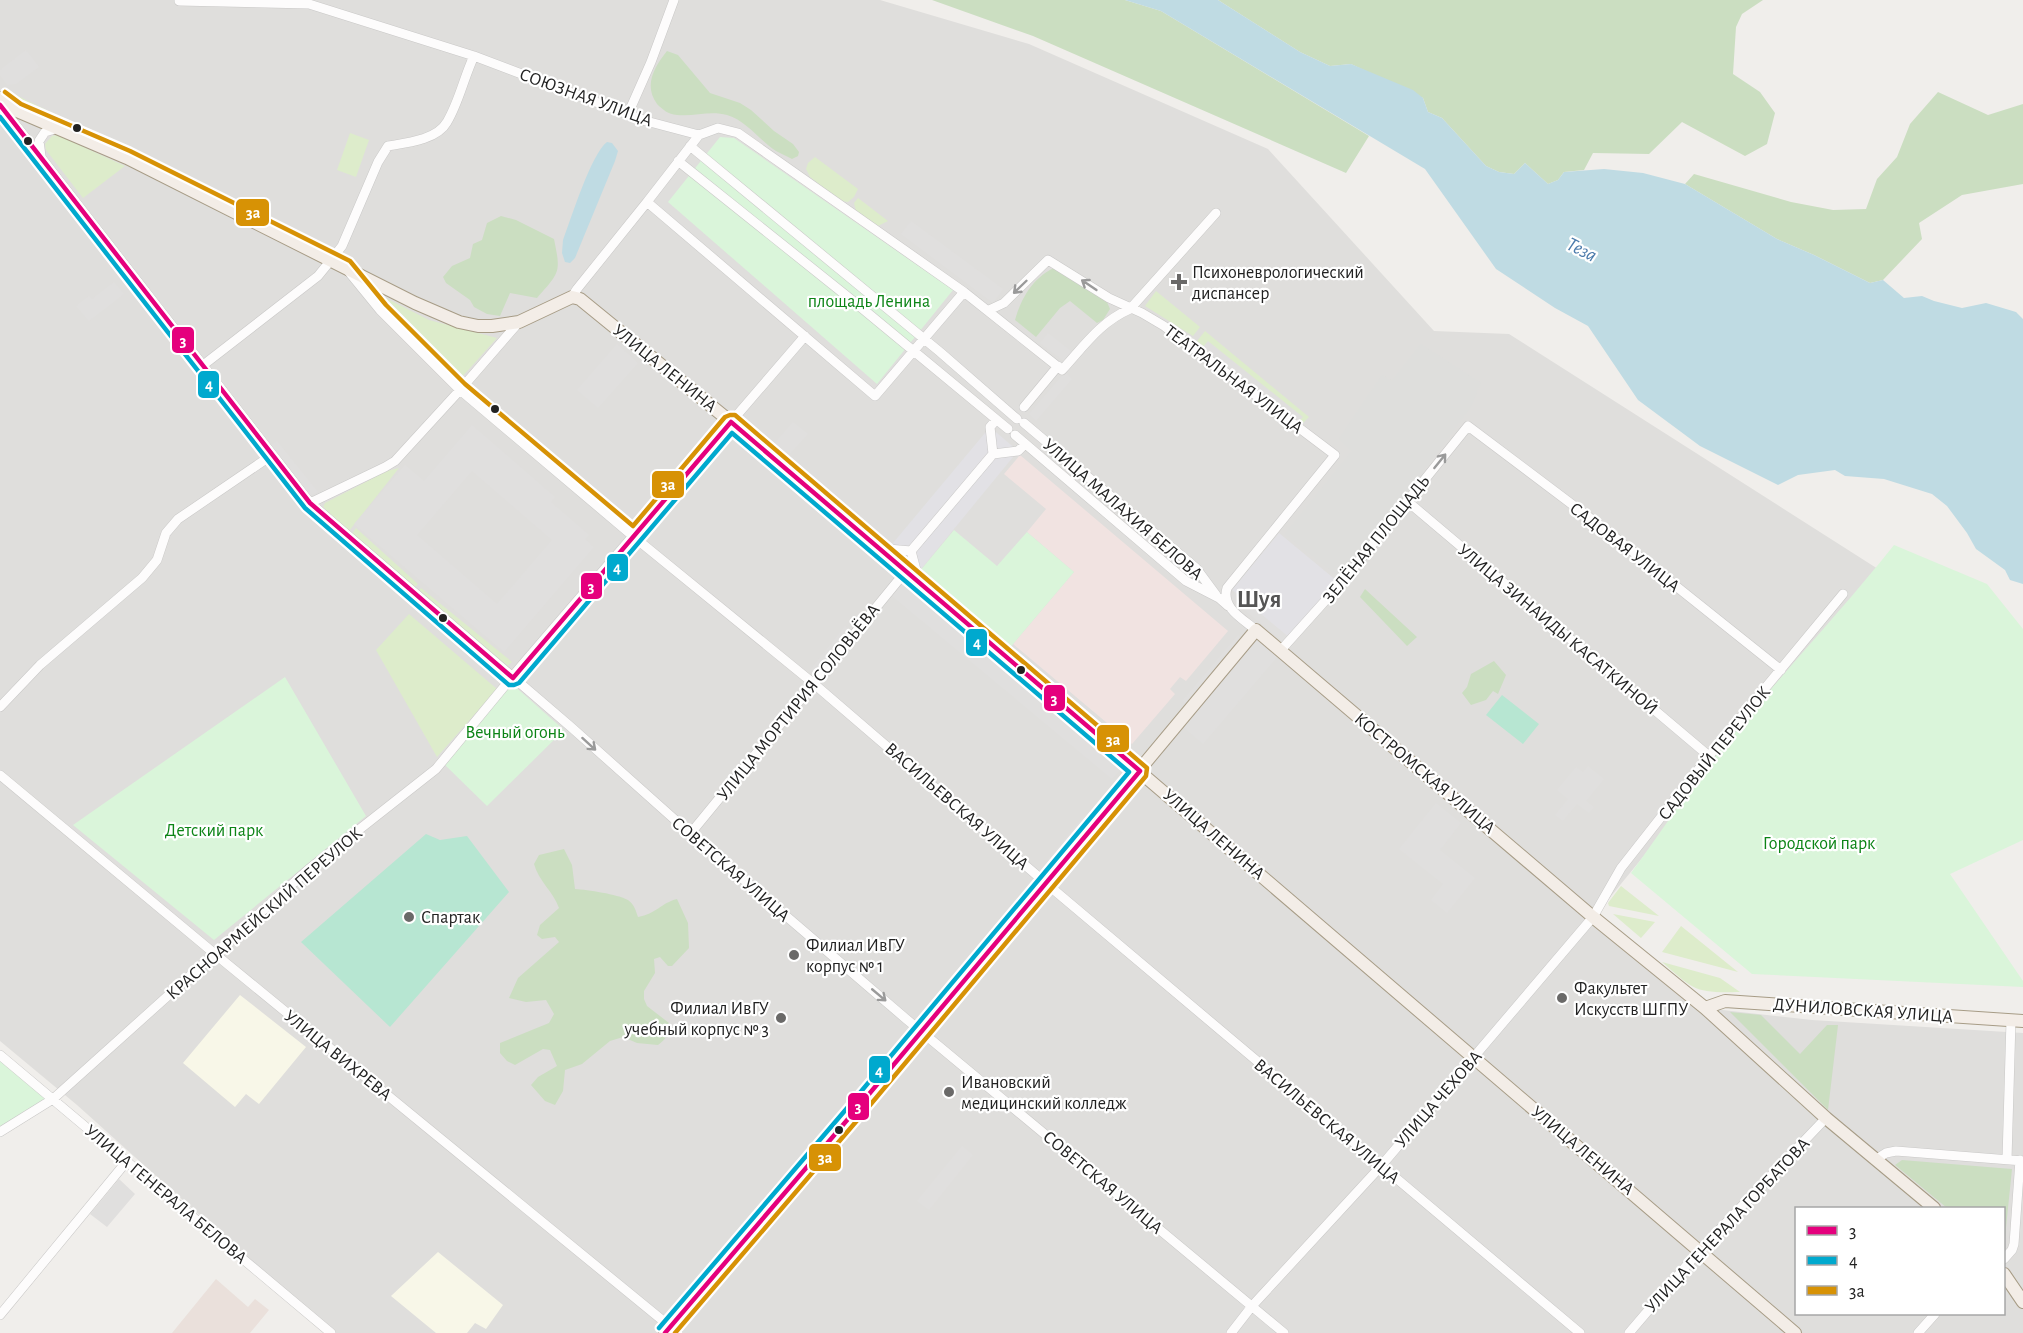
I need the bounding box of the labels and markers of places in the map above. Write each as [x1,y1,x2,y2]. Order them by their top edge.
unlabelled marker [71,122,83,134]
unlabelled marker [22,135,34,147]
place label: Психоневрологический диспансер [1192,264,1364,303]
marker: Психоневрологический диспансер [1170,273,1188,291]
unlabelled marker [489,403,501,415]
unlabelled marker [437,612,449,624]
unlabelled marker [1015,664,1027,676]
place label: Спартак [421,909,481,927]
marker: Спартак [402,910,416,924]
place label: Филиал ИвГУ корпус № 1 [806,937,905,976]
marker: Филиал ИвГУ корпус № 1 [787,948,801,962]
place label: Факультет Искусств ШГПУ [1574,980,1688,1019]
marker: Факультет Искусств ШГПУ [1555,991,1569,1005]
place label: Филиал ИвГУ учебный корпус № 3 [623,1000,769,1039]
marker: Филиал ИвГУ учебный корпус № 3 [774,1011,788,1025]
place label: Ивановский медицинский колледж [961,1074,1127,1113]
marker: Ивановский медицинский колледж [942,1085,956,1099]
unlabelled marker [833,1124,845,1136]

